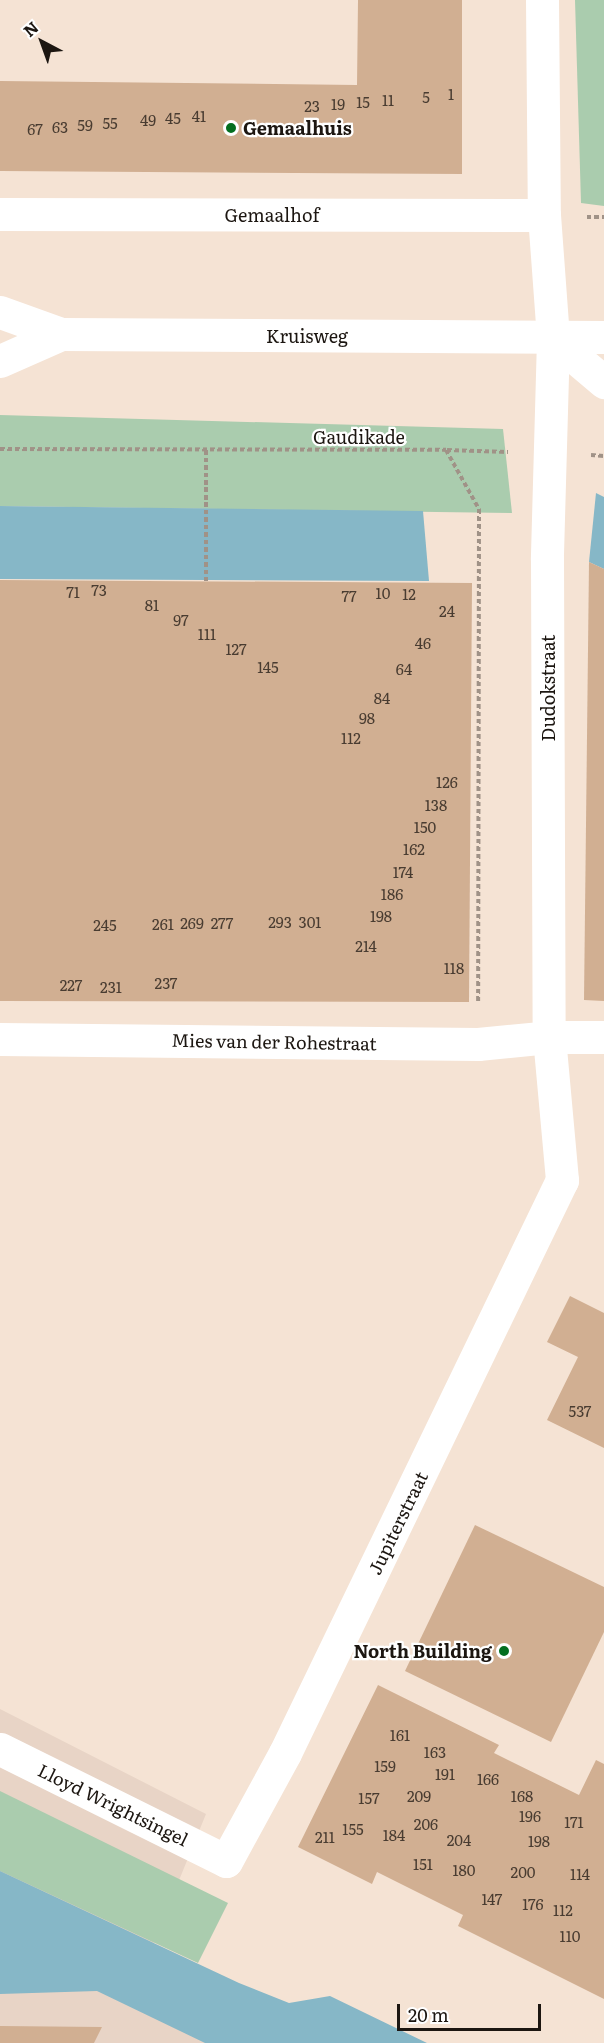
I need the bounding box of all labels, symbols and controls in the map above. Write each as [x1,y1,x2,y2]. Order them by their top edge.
north arrow [12,12,72,72]
text: N [17,15,43,42]
house number: 1 [448,85,454,103]
house number: 5 [422,88,430,106]
house number: 11 [382,91,394,109]
house number: 15 [356,93,370,111]
house number: 19 [331,95,345,113]
house number: 23 [304,97,320,115]
house number: 41 [192,107,206,125]
house number: 45 [165,109,181,127]
house number: 49 [140,111,156,129]
house number: 55 [102,114,118,132]
house number: 59 [77,116,93,134]
place label: Gemaalhuis [243,117,352,139]
house number: 63 [52,118,68,136]
house number: 67 [27,120,43,138]
marker: Gemaalhuis [224,121,238,135]
street label: Gemaalhof [225,204,319,226]
street label: Kruisweg [266,325,348,347]
street label: Gaudikade [313,426,405,448]
house number: 73 [91,581,107,599]
house number: 71 [66,583,80,601]
house number: 10 [376,584,390,602]
house number: 12 [402,585,416,603]
house number: 77 [341,587,357,605]
house number: 81 [145,596,159,614]
house number: 24 [439,602,455,620]
house number: 97 [173,611,189,629]
house number: 111 [198,625,216,643]
house number: 46 [415,634,431,652]
street label: Dudokstraat [537,635,559,741]
house number: 127 [225,640,247,658]
house number: 145 [257,658,279,676]
house number: 64 [396,660,412,678]
house number: 84 [374,689,390,707]
house number: 98 [359,709,375,727]
house number: 112 [341,729,361,747]
house number: 126 [436,773,458,791]
house number: 138 [425,796,447,814]
house number: 150 [414,818,436,836]
house number: 162 [403,840,425,858]
house number: 174 [393,863,413,881]
house number: 186 [381,885,403,903]
house number: 198 [370,907,392,925]
house number: 293 [268,913,292,931]
house number: 301 [299,913,321,931]
house number: 269 [180,914,204,932]
house number: 277 [211,914,233,932]
house number: 261 [152,915,174,933]
house number: 245 [93,916,117,934]
house number: 214 [355,937,377,955]
house number: 118 [444,959,464,977]
house number: 237 [155,974,177,992]
house number: 227 [60,976,82,994]
house number: 231 [100,978,122,996]
street label: Mies van der Rohestraat [171,1029,377,1055]
house number: 537 [569,1402,591,1420]
street label: Jupiterstraat [364,1468,432,1578]
place label: North Building [354,1640,492,1662]
marker: North Building [497,1644,511,1658]
house number: 161 [390,1726,410,1744]
house number: 163 [424,1743,446,1761]
house number: 159 [374,1757,396,1775]
street label: Lloyd Wrightsingel [35,1759,191,1851]
house number: 191 [435,1765,455,1783]
house number: 166 [477,1770,499,1788]
house number: 209 [407,1787,431,1805]
house number: 168 [511,1787,533,1805]
house number: 157 [358,1789,380,1807]
house number: 196 [519,1807,541,1825]
house number: 171 [564,1813,584,1831]
house number: 206 [414,1815,438,1833]
house number: 155 [342,1820,364,1838]
house number: 184 [383,1826,405,1844]
house number: 211 [315,1828,335,1846]
house number: 204 [447,1831,471,1849]
house number: 198 [528,1832,550,1850]
house number: 151 [413,1855,433,1873]
house number: 180 [452,1861,476,1879]
house number: 200 [511,1863,535,1881]
house number: 114 [570,1865,590,1883]
house number: 147 [482,1890,502,1908]
house number: 176 [522,1895,544,1913]
house number: 112 [553,1901,573,1919]
house number: 110 [560,1927,580,1945]
scale bar [400,1992,544,2030]
text: 20 m [408,2001,449,2028]

